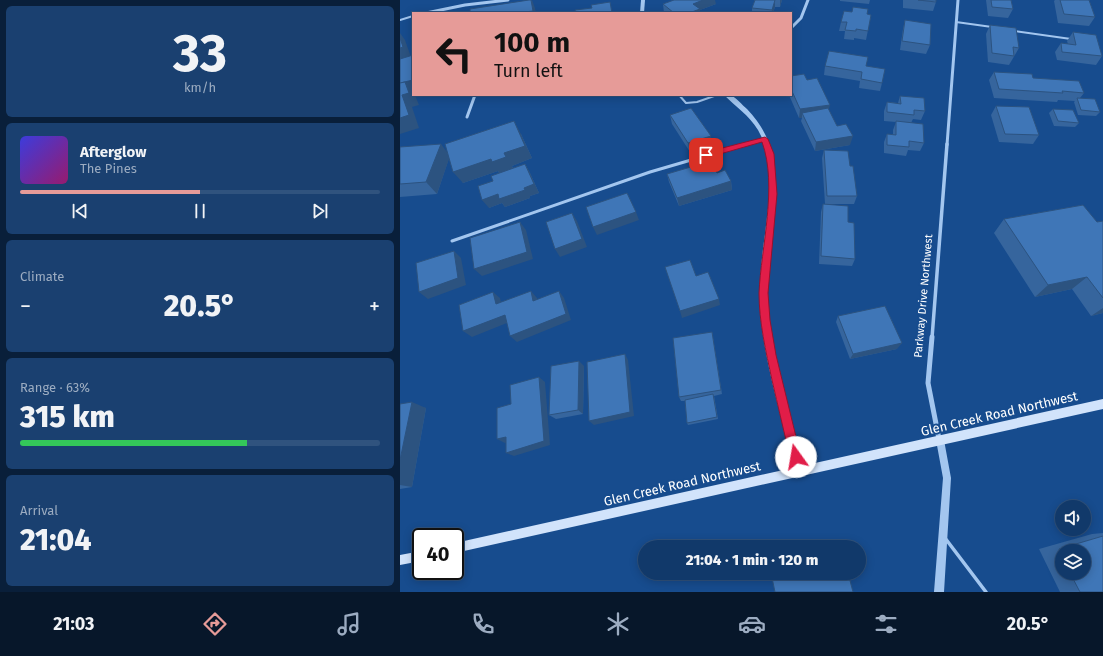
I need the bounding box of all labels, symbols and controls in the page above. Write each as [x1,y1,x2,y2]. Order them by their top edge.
text: 33 [173,22,227,85]
text: 100 m [494,26,570,59]
icon: left [428,28,480,80]
text: Turn left [494,60,563,82]
text: km/h [184,80,216,95]
pin [689,138,723,172]
text: Afterglow [80,143,146,161]
icon: arrive [695,144,717,166]
text: The Pines [80,161,137,176]
icon: previous [69,200,91,222]
icon: pause [189,200,211,222]
icon: next [309,200,331,222]
street label: Parkway Drive Northwest [912,234,935,358]
text: Climate [20,269,64,284]
text: 20.5° [164,288,236,324]
text: − [20,293,31,320]
text: + [369,293,380,320]
text: Range · 63% [20,380,90,395]
street label: Glen Creek Road Northwest [919,388,1079,439]
text: 315 km [20,399,115,435]
position arrow [775,436,817,478]
street label: Glen Creek Road Northwest [602,458,762,509]
map controls [1055,500,1091,580]
button: sound [1055,500,1091,536]
text: Arrival [20,503,58,518]
text: 21:04 [20,522,92,558]
speed limit sign: 40 [412,528,464,580]
button: layers [1055,544,1091,580]
text: 21:04 · 1 min · 120 m [686,551,818,569]
icon: directions [201,610,229,638]
icon: music [335,610,363,638]
icon: phone [469,610,497,638]
icon: climate [604,610,632,638]
icon: car [738,610,766,638]
icon: filters [872,610,900,638]
text: 21:03 [53,613,94,635]
text: 20.5° [1007,613,1050,635]

